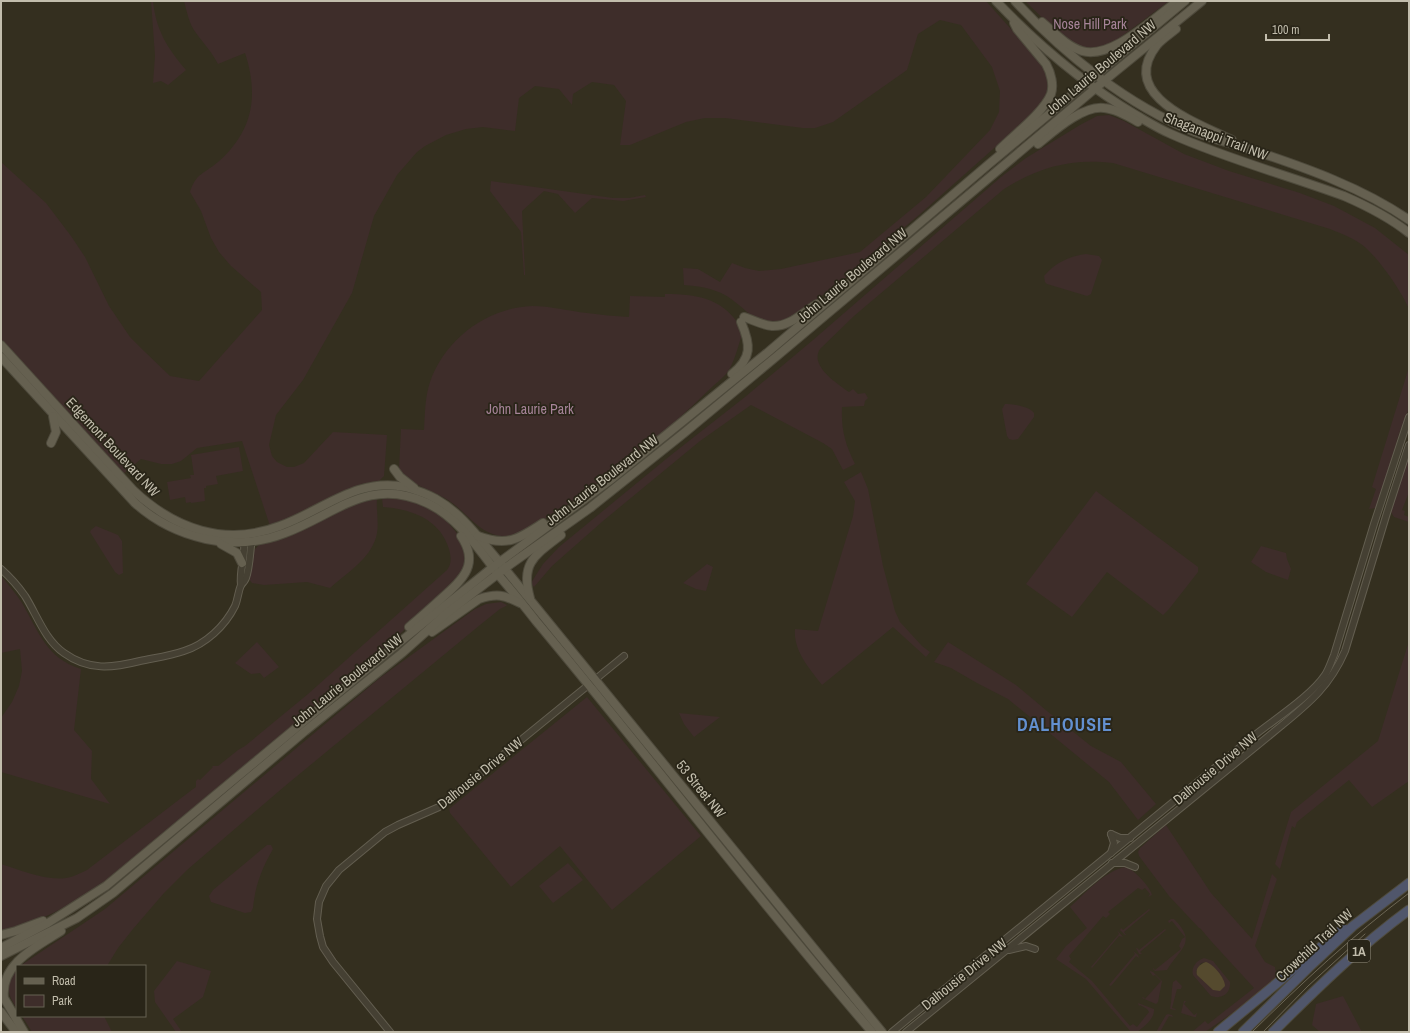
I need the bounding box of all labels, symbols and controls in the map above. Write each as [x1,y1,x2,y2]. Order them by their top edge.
park label: Nose Hill Park [1053,15,1127,33]
street label: John Laurie Boulevard NW [1042,16,1160,118]
scale bar [1266,16,1329,42]
text: 100 m [1272,22,1299,38]
street label: Shaganappi Trail NW [1162,108,1271,164]
street label: John Laurie Boulevard NW [793,224,911,326]
street label: Edgemont Boulevard NW [62,393,164,501]
park label: John Laurie Park [486,400,574,418]
street label: John Laurie Boulevard NW [542,430,662,530]
street label: John Laurie Boulevard NW [288,630,406,730]
district label: DALHOUSIE [1017,712,1113,737]
street label: Dalhousie Drive NW [1169,727,1261,809]
street label: Dalhousie Drive NW [434,733,526,813]
street label: 53 Street NW [672,757,730,822]
street label: Crowchild Trail NW [1272,905,1356,985]
street label: Dalhousie Drive NW [918,934,1010,1014]
road number: 1A [1348,940,1370,962]
legend [16,965,146,1017]
text: Road [52,973,76,989]
text: Park [52,993,72,1009]

